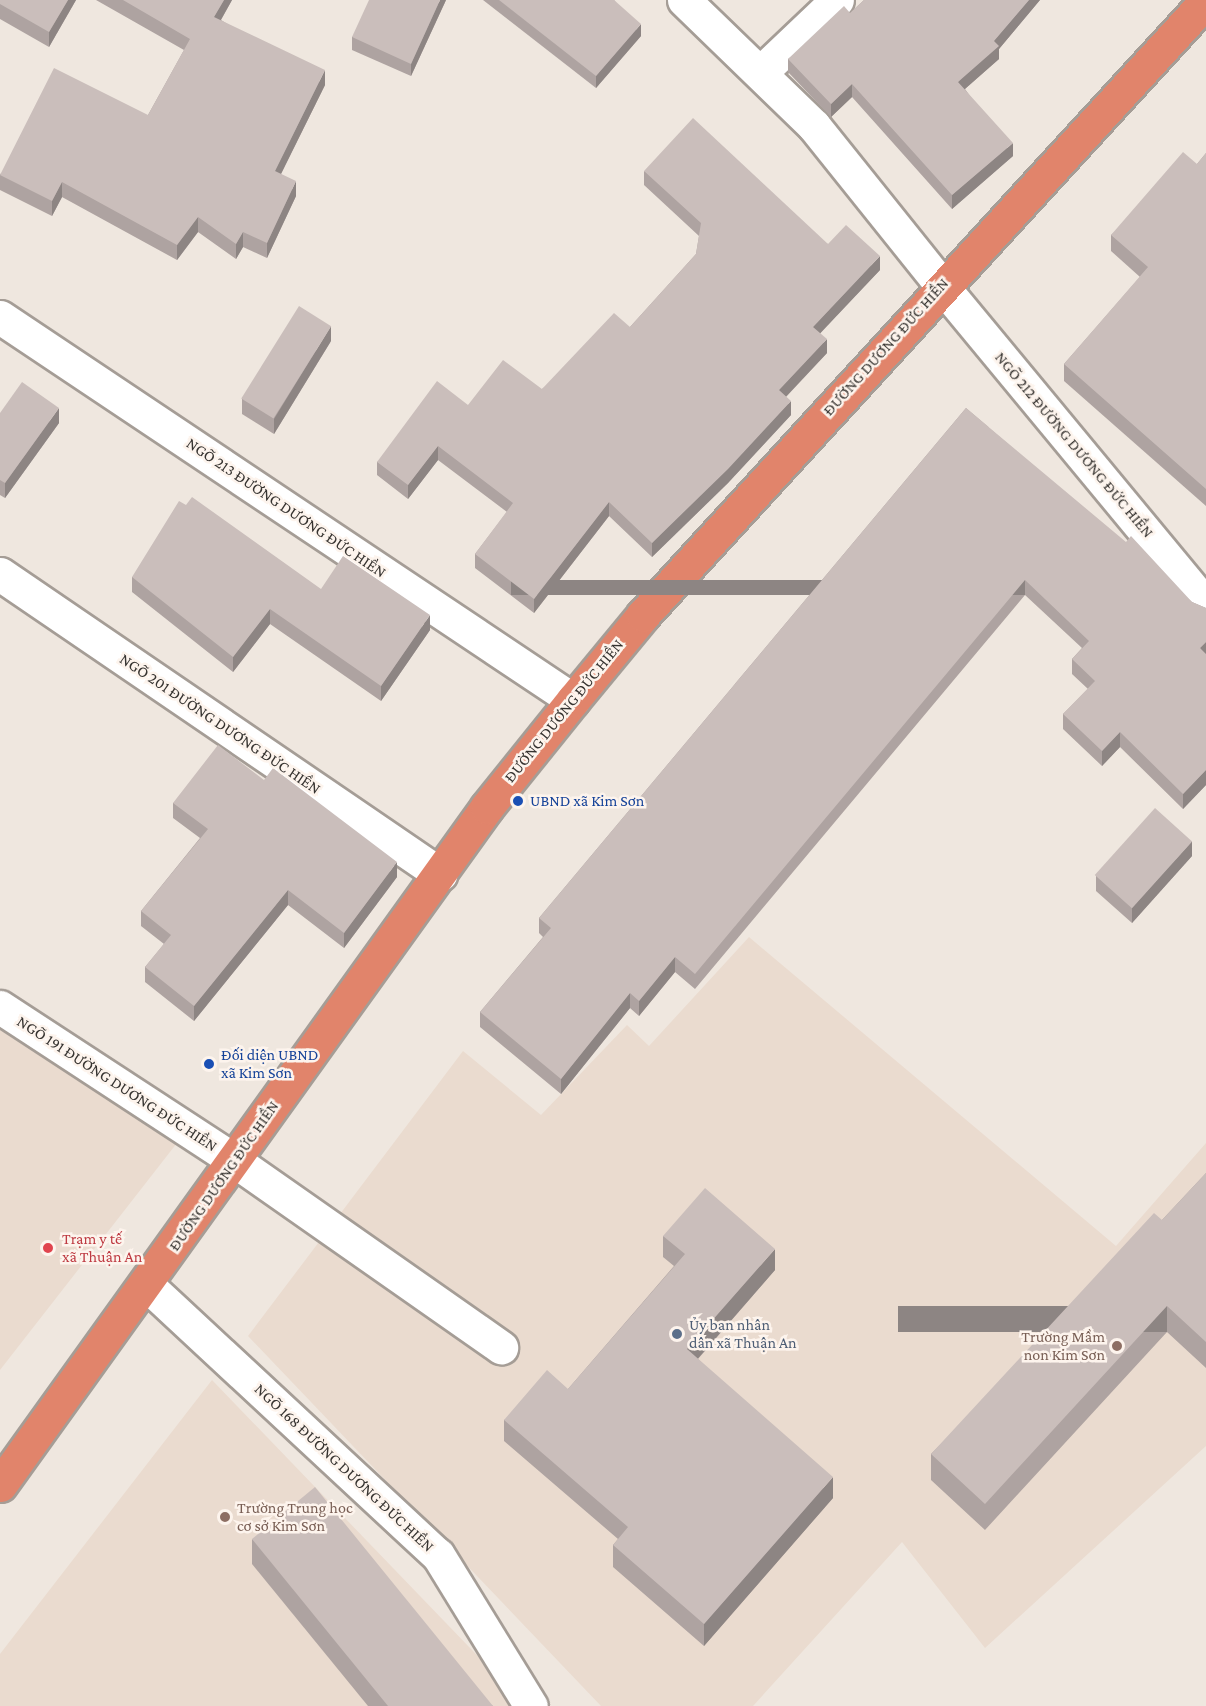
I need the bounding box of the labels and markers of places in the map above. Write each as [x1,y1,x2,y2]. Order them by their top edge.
place label: UBND xã Kim Sơn [530,791,644,811]
marker: UBND xã Kim Sơn [511,794,525,808]
place label: Đối diện UBND xã Kim Sơn [221,1045,318,1083]
marker: Đối diện UBND xã Kim Sơn [202,1057,216,1071]
place label: Trạm y tế xã Thuận An [62,1229,142,1267]
marker: Trạm y tế xã Thuận An [39,1239,57,1257]
place label: Ủy ban nhân dân xã Thuận An [689,1315,797,1353]
marker: Ủy ban nhân dân xã Thuận An [670,1327,684,1341]
place label: Trường Mầm non Kim Sơn [1021,1327,1105,1365]
marker: Trường Mầm non Kim Sơn [1110,1339,1124,1353]
place label: Trường Trung học cơ sở Kim Sơn [237,1498,353,1536]
marker: Trường Trung học cơ sở Kim Sơn [218,1510,232,1524]

